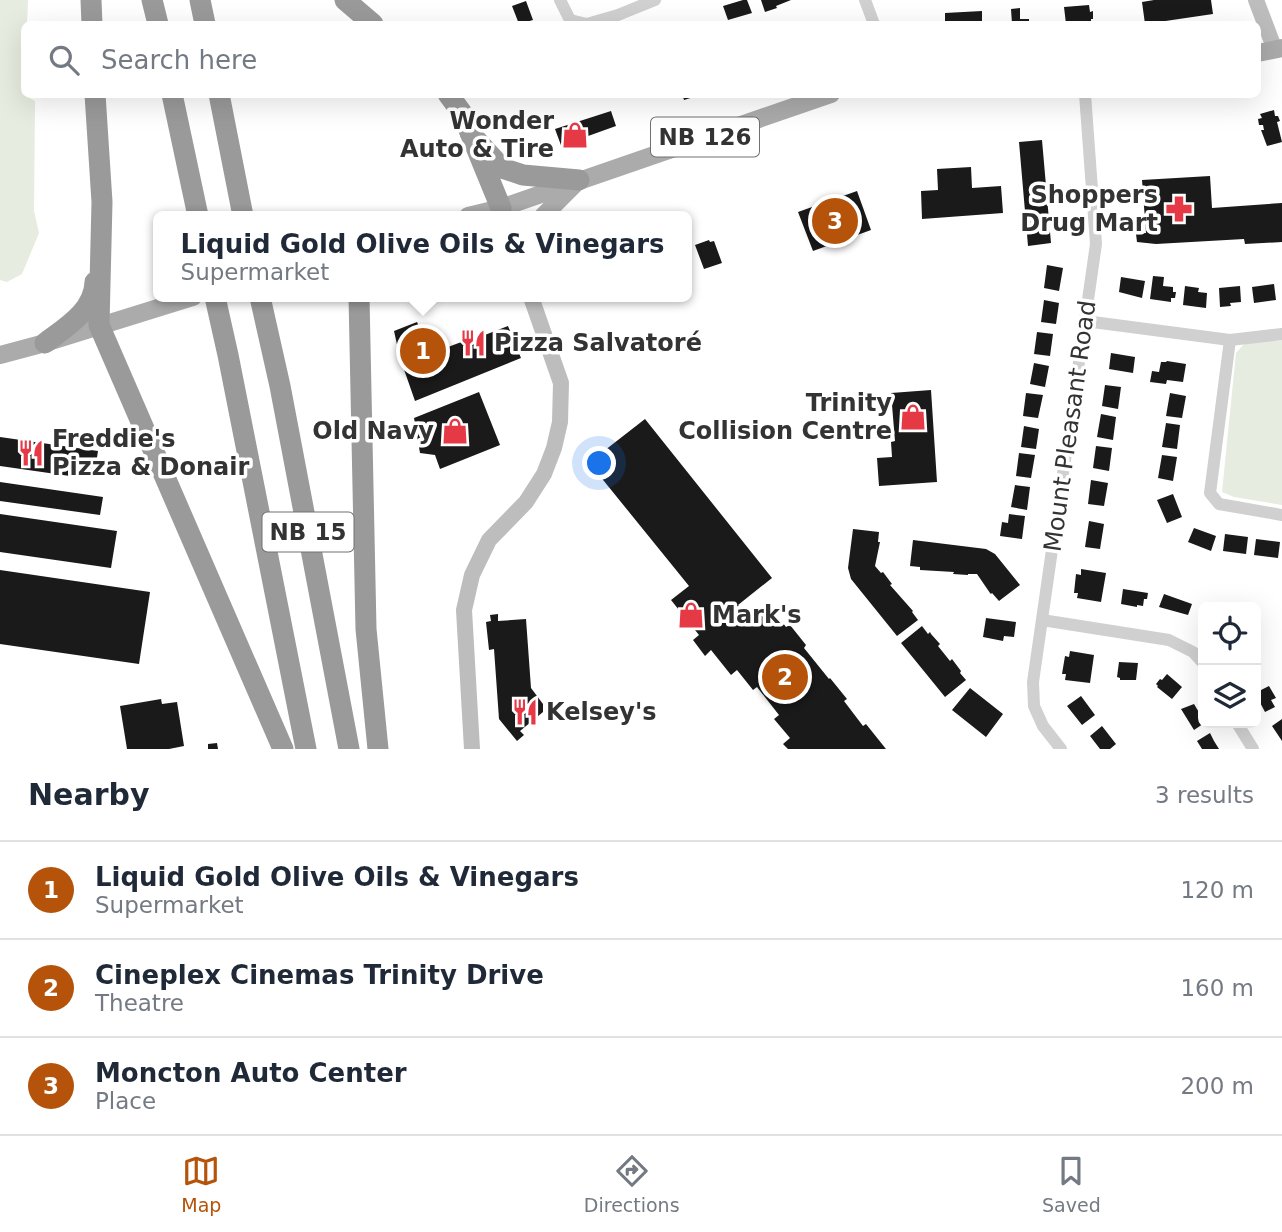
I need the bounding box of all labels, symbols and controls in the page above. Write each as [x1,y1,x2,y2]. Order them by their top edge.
search box [21,21,1261,98]
icon: search [45,41,83,79]
text: Search here [101,45,257,75]
place label: Wonder Auto & Tire [400,107,554,163]
road number: NB 126 [651,118,759,156]
shop icon: Wonder Auto & Tire [560,120,590,150]
place label: Shoppers Drug Mart [1020,181,1158,237]
pharmacy icon: Shoppers Drug Mart [1164,194,1194,224]
pin: 3 [812,195,858,247]
popup [153,211,692,302]
text: Liquid Gold Olive Oils & Vinegars [181,229,664,259]
text: Supermarket [181,259,329,285]
street label: Mount Pleasant Road [1039,299,1101,553]
pin: 1 [400,325,446,377]
restaurant icon: Pizza Salvatoré [458,328,488,358]
place label: Pizza Salvatoré [494,329,702,357]
place label: Trinity Collision Centre [678,389,892,445]
shop icon: Trinity Collision Centre [898,402,928,432]
shop icon: Old Navy [440,416,470,446]
place label: Old Navy [312,417,434,445]
place label: Freddie's Pizza & Donair [52,425,250,481]
restaurant icon: Freddie's Pizza & Donair [16,438,46,468]
your location [582,446,616,480]
road number: NB 15 [262,512,354,552]
shop icon: Mark's [676,600,706,630]
place label: Mark's [712,601,802,629]
map controls [1198,602,1261,728]
button: locate [1198,602,1261,665]
pin: 2 [762,651,808,703]
button: layers [1198,665,1261,728]
restaurant icon: Kelsey's [510,697,540,727]
place label: Kelsey's [546,698,657,726]
text: Nearby [28,777,150,812]
text: 3 results [1155,782,1254,808]
text: Liquid Gold Olive Oils & Vinegars [95,862,579,892]
text: 1 [43,877,59,903]
text: 120 m [1180,877,1254,903]
text: Supermarket [95,892,244,918]
text: Cineplex Cinemas Trinity Drive [95,960,544,990]
text: 2 [43,975,59,1001]
text: 160 m [1180,975,1254,1001]
text: Theatre [95,990,184,1016]
text: Moncton Auto Center [95,1058,407,1088]
text: 3 [43,1073,59,1099]
text: 200 m [1180,1073,1254,1099]
text: Place [95,1088,156,1114]
tab: Map [181,1152,221,1216]
tab: Directions [584,1152,680,1216]
tab: Saved [1042,1152,1101,1216]

